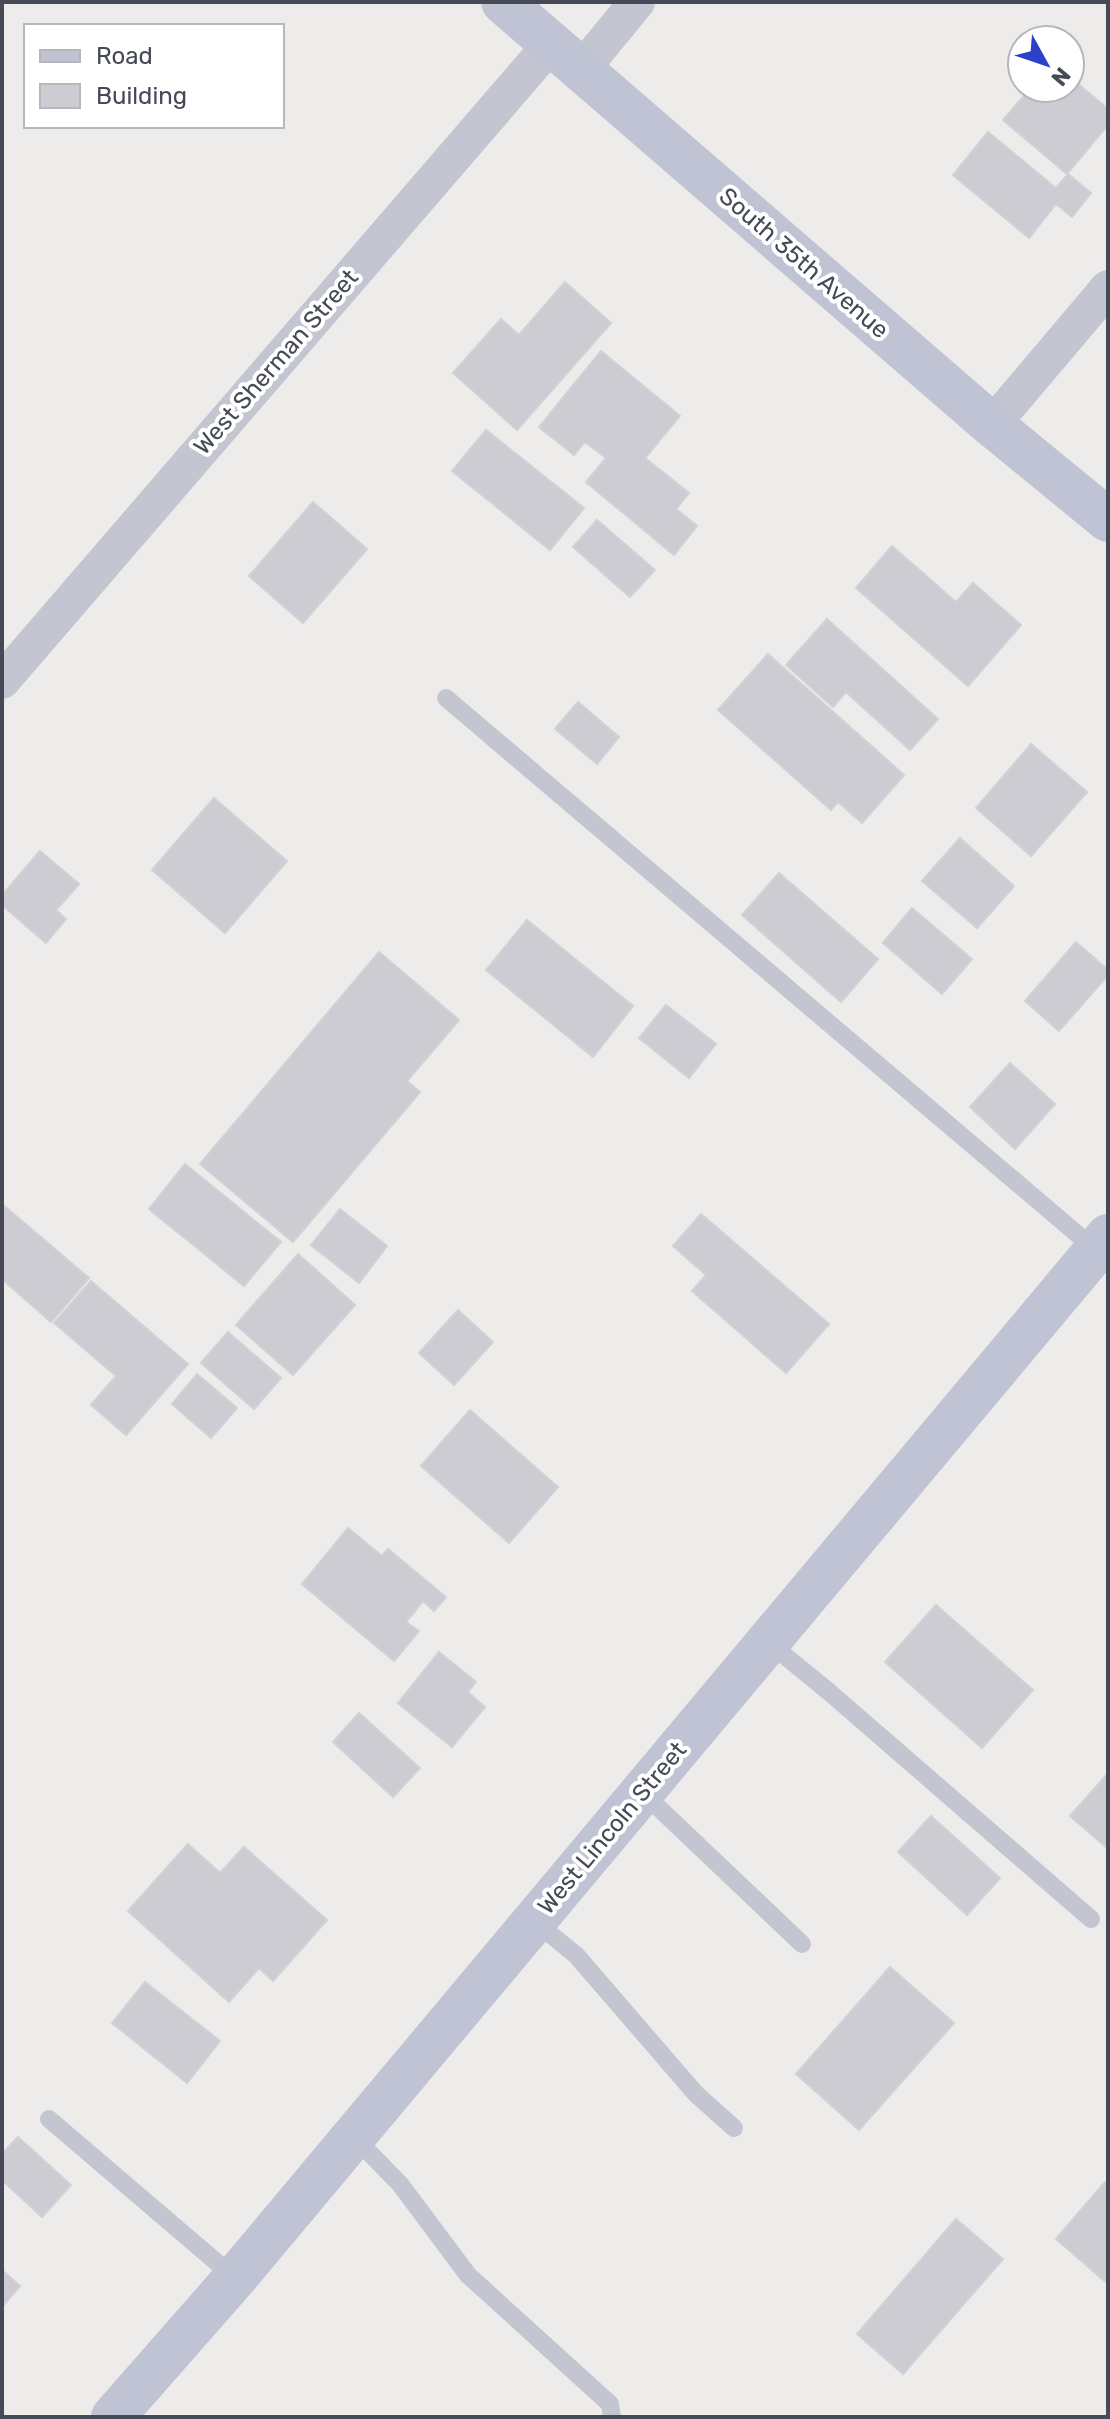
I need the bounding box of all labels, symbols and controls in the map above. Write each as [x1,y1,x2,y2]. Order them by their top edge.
legend [24,24,284,128]
north arrow [1006,24,1086,104]
text: Road [96,42,153,70]
text: N [1046,62,1076,91]
text: Building [96,82,187,110]
street label: South 35th Avenue [714,182,894,344]
street label: West Sherman Street [188,264,364,460]
street label: West Lincoln Street [532,1736,692,1920]

